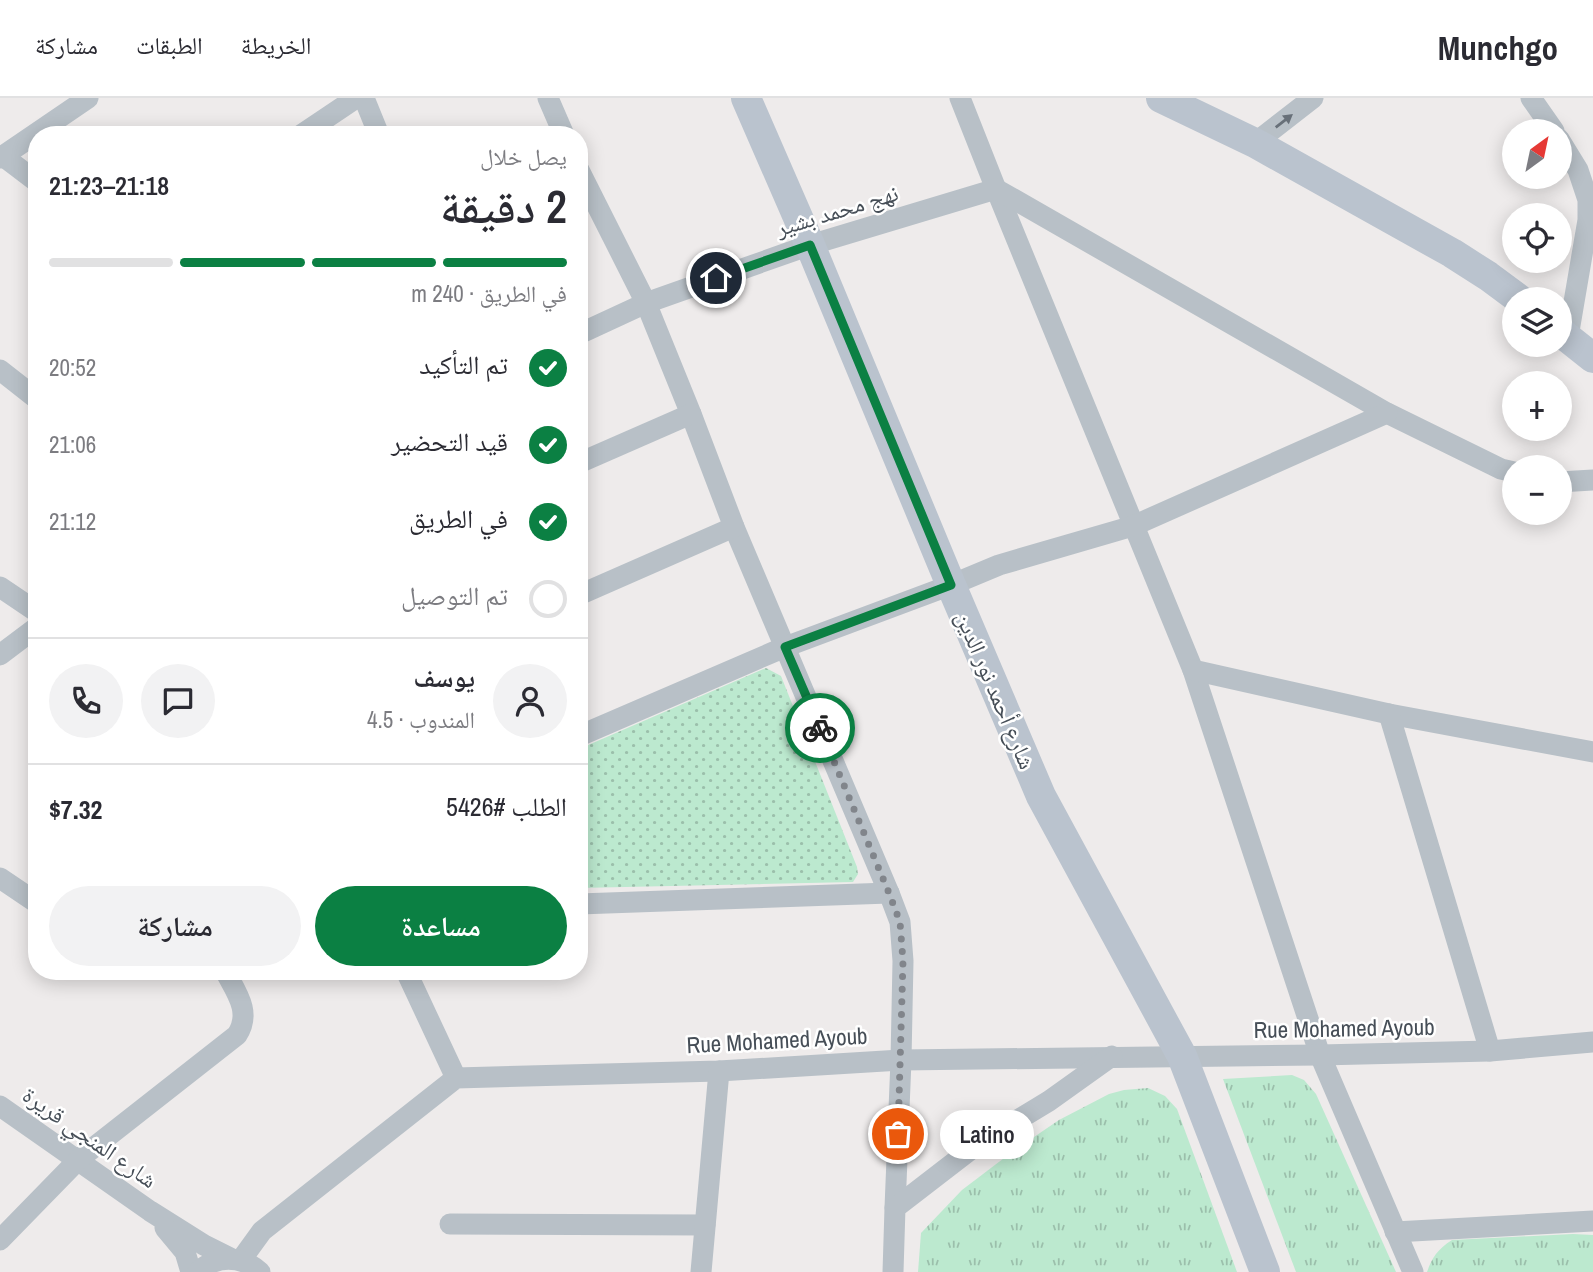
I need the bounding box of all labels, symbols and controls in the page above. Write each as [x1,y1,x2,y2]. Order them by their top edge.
text: Munchgo [1438,26,1558,70]
text: مشاركة [35,29,98,61]
text: الطبقات [136,29,203,61]
text: الخريطة [241,29,311,61]
one-way arrow [1275,114,1293,128]
north arrow [1502,119,1572,189]
map controls [1502,119,1572,525]
text: يصل خلال [480,141,567,172]
text: 21:18–21:23 [49,168,169,203]
text: 2 دقيقة [440,175,567,237]
street label: نهج محمد بشير [771,177,902,244]
button: locate [1502,203,1572,273]
pin [686,248,746,308]
icon: home [697,259,735,297]
text: في الطريق · 240 m [411,278,567,309]
button: layers [1502,287,1572,357]
text: تم التأكيد [419,347,508,382]
icon: check [529,349,567,387]
text: 20:52 [49,352,96,383]
button: + [1502,371,1572,441]
text: قيد التحضير [391,424,508,459]
icon: check [529,426,567,464]
text: 21:06 [49,429,96,460]
button: − [1502,455,1572,525]
text: في الطريق [409,501,508,536]
icon: check [529,503,567,541]
text: 21:12 [49,506,96,537]
text: تم التوصيل [401,578,508,613]
street label: شارع أحمد نور الدين [949,606,1043,774]
text: يوسف [414,660,475,695]
button: phone [49,664,123,738]
button: chat [141,664,215,738]
button: person [493,664,567,738]
courier [785,693,855,763]
text: المندوب · 4.5 [367,704,475,735]
icon: bike [801,709,839,747]
text: الطلب #5426 [446,789,567,824]
text: $7.32 [49,792,102,827]
button: مشاركة [49,886,301,966]
button: مساعدة [315,886,567,966]
street label: Rue Mohamed Ayoub [1253,1011,1435,1045]
street label: Rue Mohamed Ayoub [686,1020,868,1060]
street label: شارع المنجي قريرة [14,1079,163,1198]
pin [868,1104,928,1164]
callout: Latino [940,1110,1034,1158]
icon: bag [879,1115,917,1153]
text: Latino [959,1119,1015,1150]

